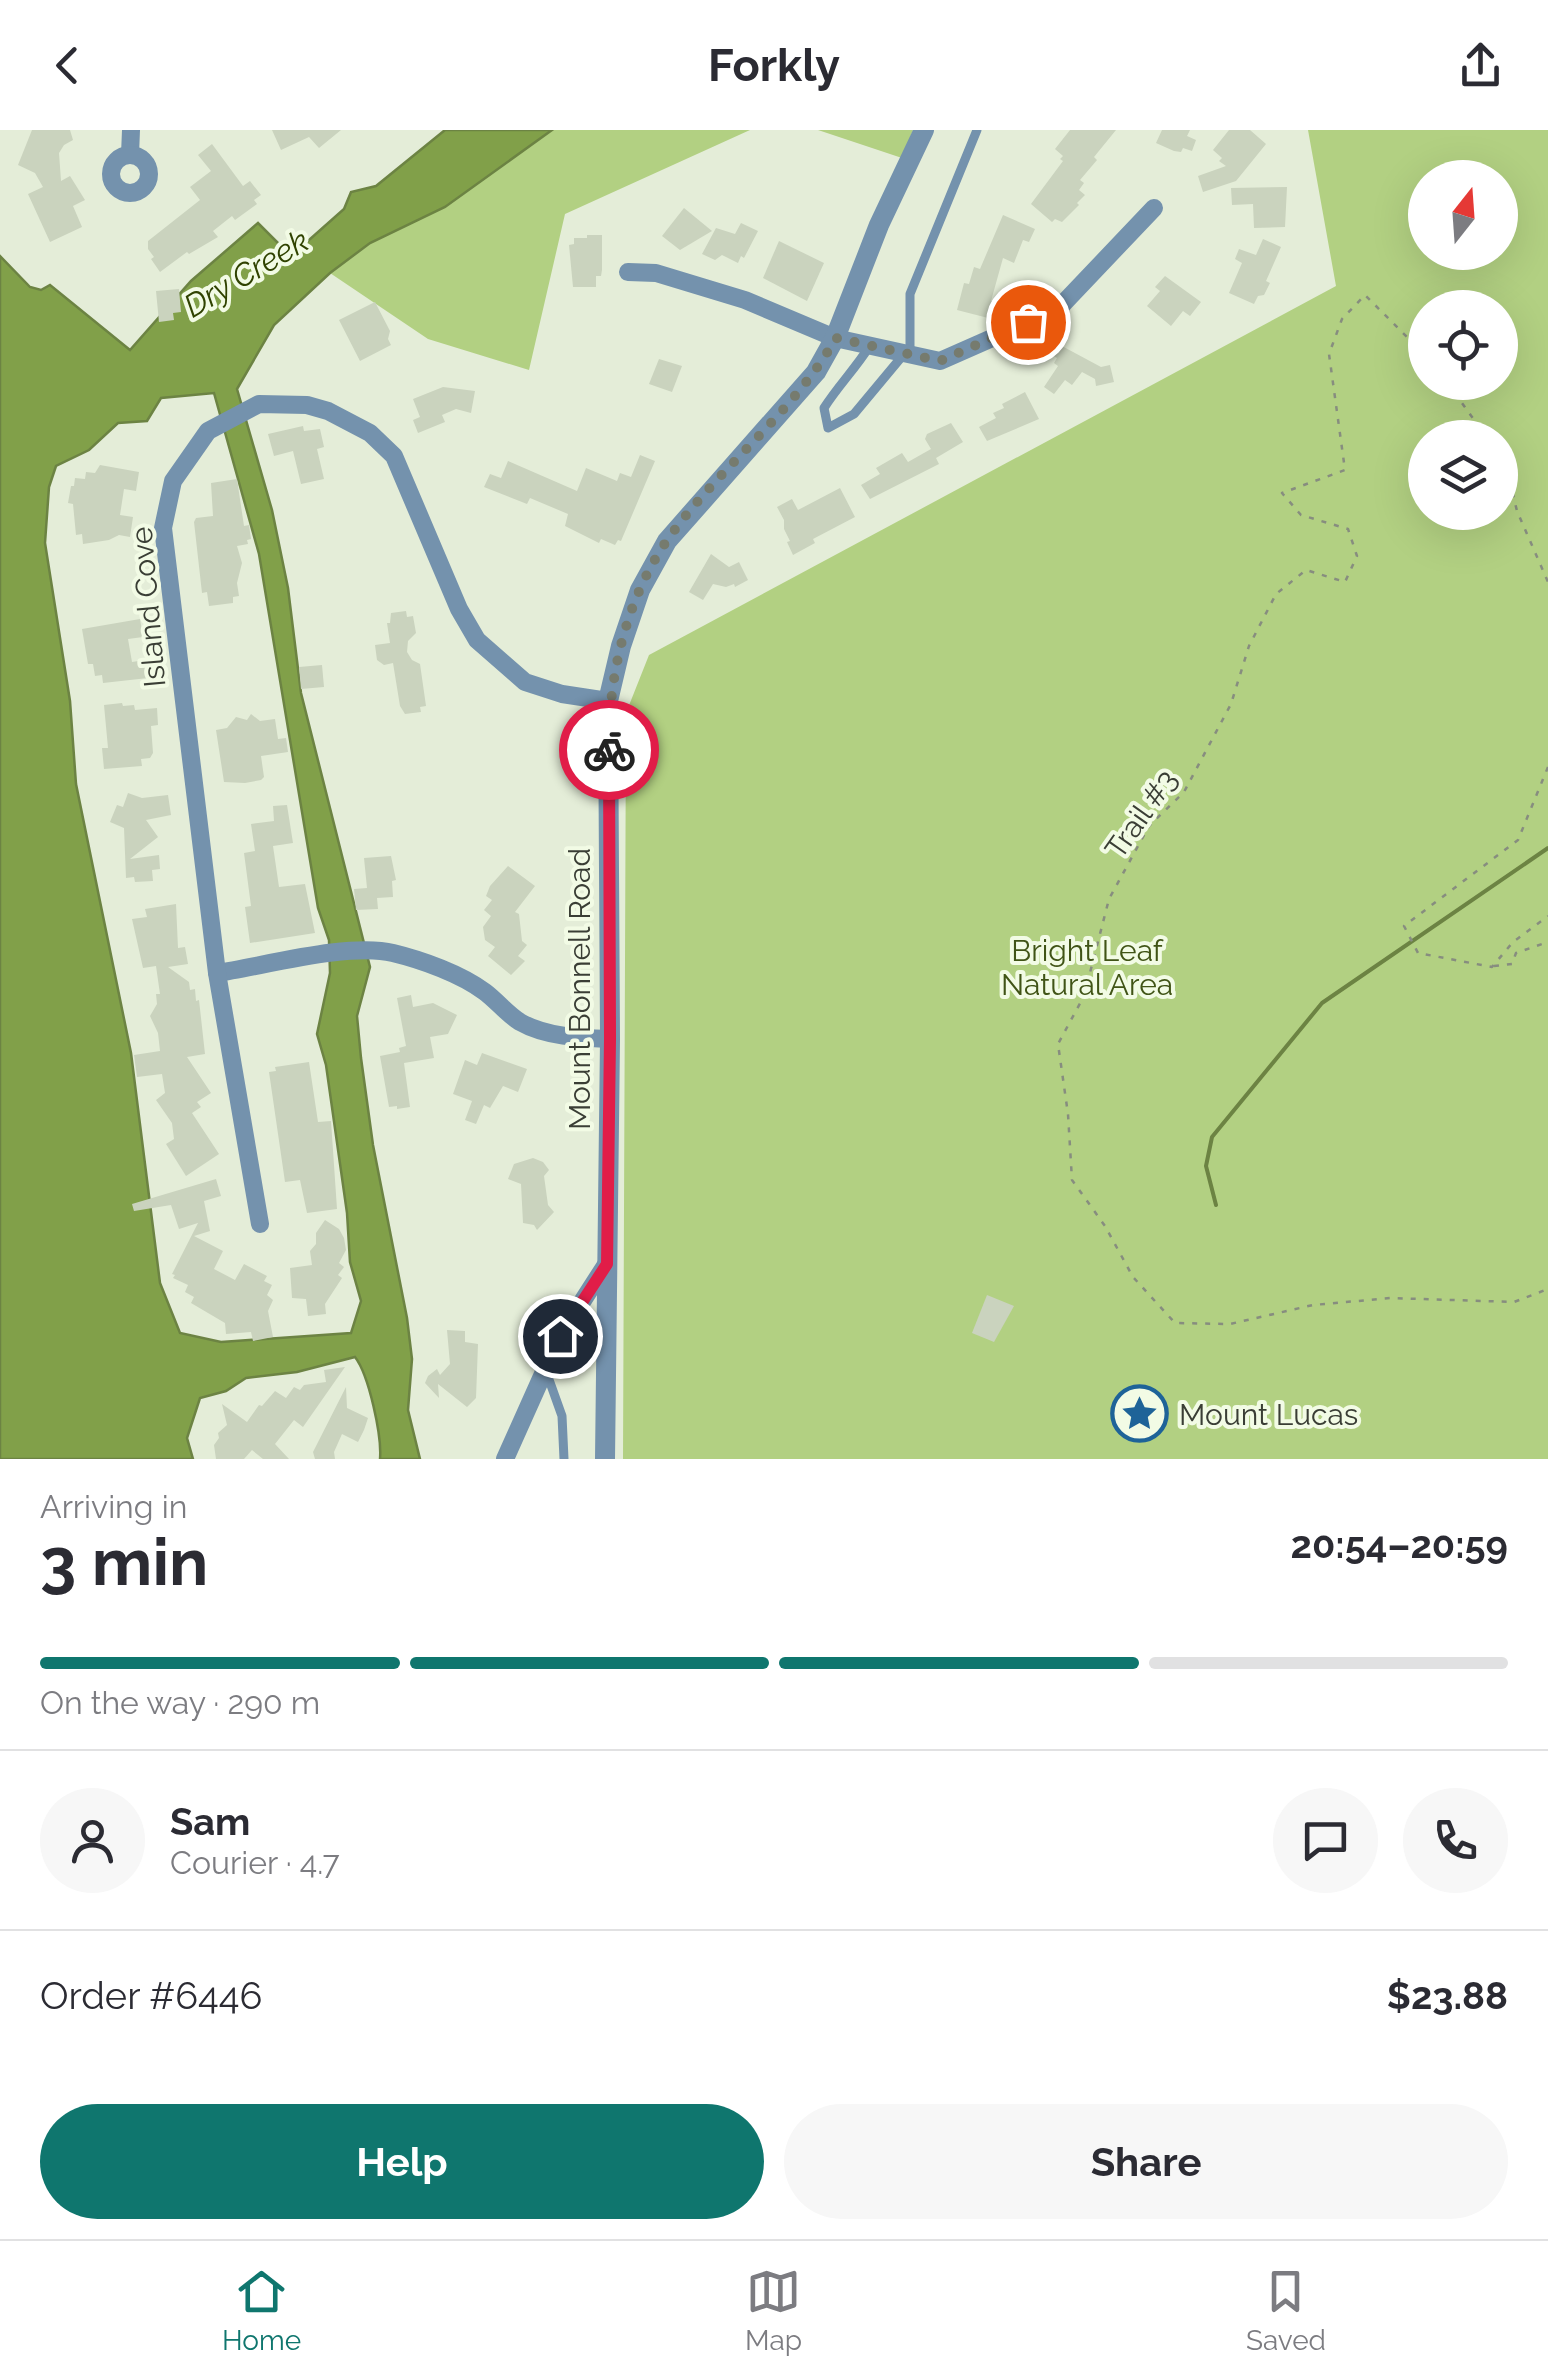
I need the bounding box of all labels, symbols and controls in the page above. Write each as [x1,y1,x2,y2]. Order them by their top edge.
icon: back [40,38,95,93]
icon: share [1453,38,1508,93]
text: Forkly [708,39,840,92]
north arrow [1408,160,1518,270]
map controls [1408,160,1518,530]
water label: Dry Creek [177,221,315,325]
pin [986,280,1071,365]
button: locate [1408,290,1518,400]
icon: bag [1001,295,1056,350]
button: layers [1408,420,1518,530]
street label: Island Cove [124,525,172,689]
courier [559,700,659,800]
icon: bike [582,723,637,778]
street label: Trail #3 [1098,763,1184,865]
street label: Mount Bonnell Road [562,848,597,1130]
park label: Bright Leaf Natural Area [1001,933,1173,1002]
pin [518,1294,603,1379]
icon: home [533,1309,588,1364]
place icon: Mount Lucas [1110,1384,1170,1444]
place label: Mount Lucas [1179,1397,1358,1432]
text: Arriving in [40,1488,187,1525]
text: 20:54–20:59 [1291,1522,1508,1567]
text: 3 min [40,1524,208,1600]
text: On the way · 290 m [40,1684,320,1721]
button: person [40,1788,145,1893]
button: chat [1273,1788,1378,1893]
button: phone [1403,1788,1508,1893]
text: Sam [170,1799,250,1844]
text: Courier · 4.7 [170,1844,340,1881]
text: Order #6446 [40,1973,262,2018]
text: $23.88 [1387,1973,1508,2018]
button: Help [40,2104,764,2219]
button: Share [784,2104,1508,2219]
tab: Home [222,2264,301,2357]
tab: Map [745,2264,802,2357]
tab: Saved [1246,2264,1326,2357]

